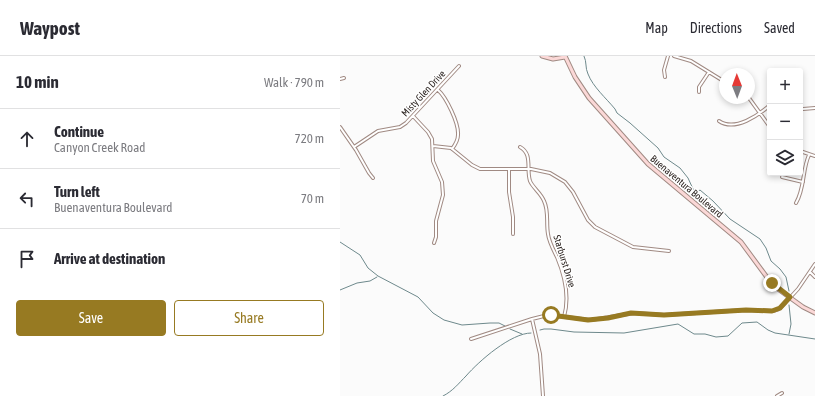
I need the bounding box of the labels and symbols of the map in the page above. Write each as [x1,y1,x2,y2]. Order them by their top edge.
street label: Misty Glen Drive [399,68,448,119]
north arrow [719,68,755,104]
street label: Buenaventura Boulevard [648,153,725,220]
street label: Starburst Drive [551,234,578,289]
route end [763,274,781,292]
route start [542,306,560,324]

